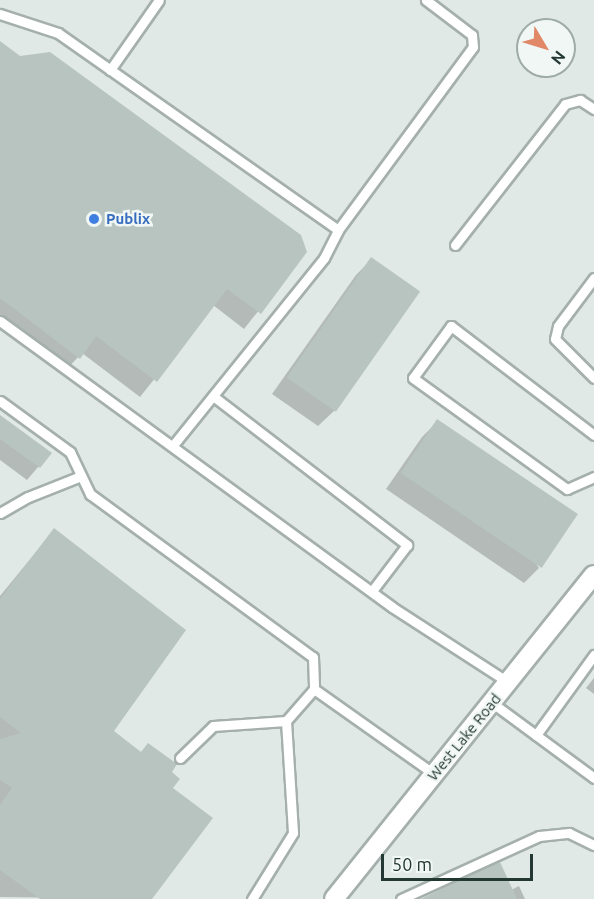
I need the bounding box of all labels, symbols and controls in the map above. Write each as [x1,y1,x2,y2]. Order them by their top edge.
north arrow [516,18,576,78]
text: N [548,48,569,68]
place label: Publix [106,210,150,228]
marker: Publix [87,212,101,226]
street label: West Lake Road [423,690,505,784]
scale bar [384,842,536,880]
text: 50 m [392,854,432,874]

